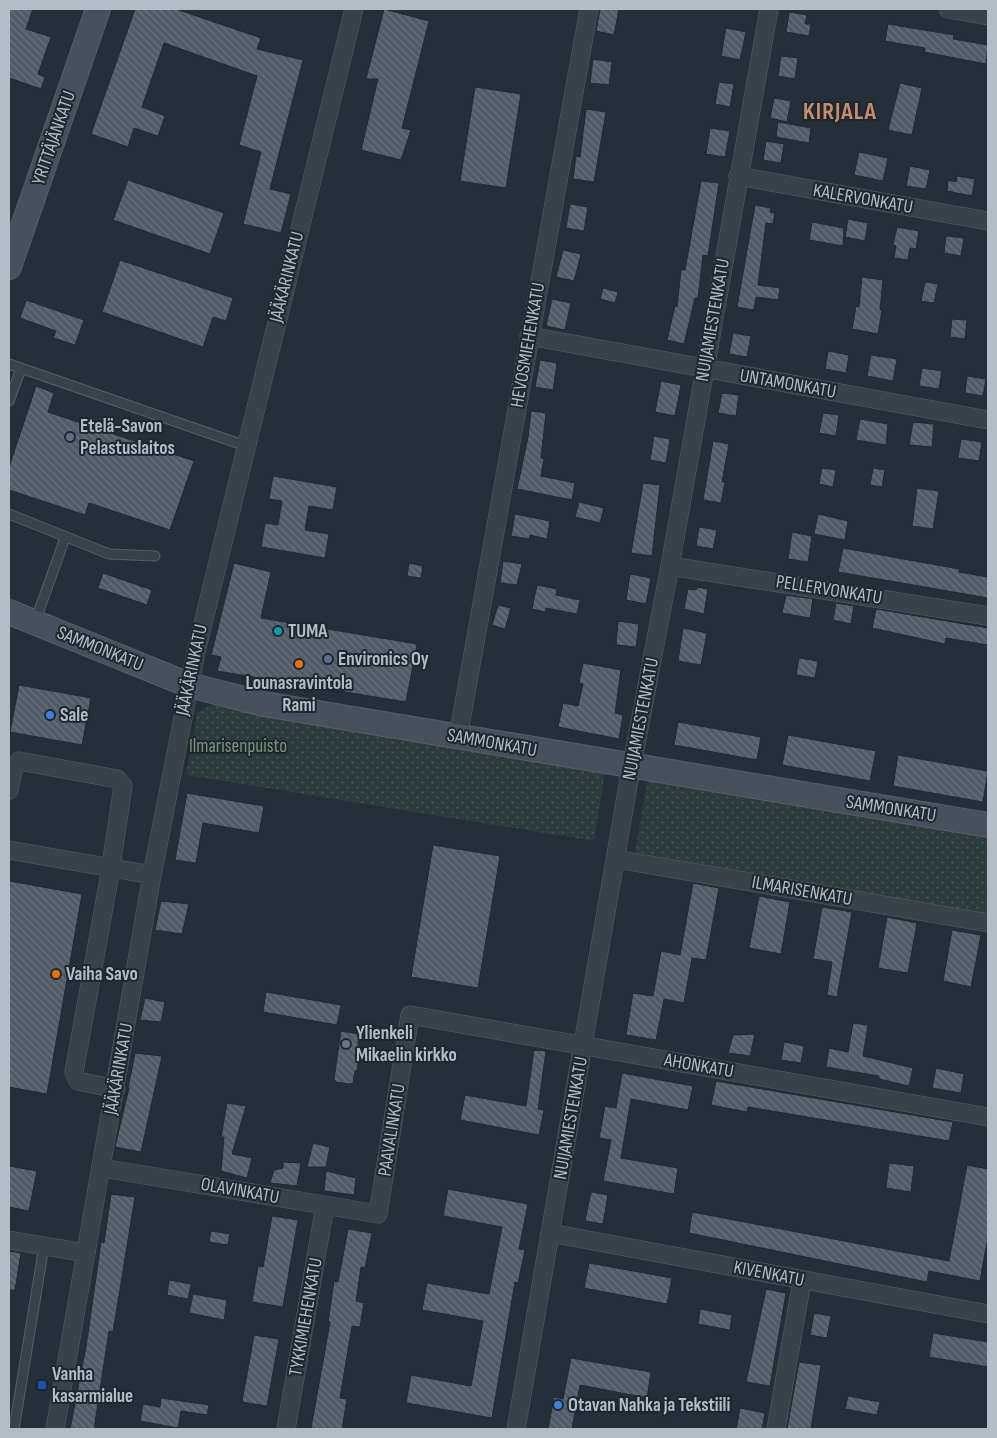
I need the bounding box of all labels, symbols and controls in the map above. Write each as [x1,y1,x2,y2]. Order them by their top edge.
street label: YRITTÄJÄNKATU [27,88,81,188]
district label: KIRJALA [803,97,877,126]
street label: KALERVONKATU [811,179,915,219]
street label: JÄÄKÄRINKATU [264,229,309,326]
street label: NUIJAMIESTENKATU [691,257,735,383]
street label: HEVOSMIEHENKATU [506,281,550,409]
street label: UNTAMONKATU [738,364,838,404]
place label: Etelä-Savon Pelastuslaitos [80,415,175,460]
marker: Etelä-Savon Pelastuslaitos [64,431,76,443]
street label: PELLERVONKATU [774,570,884,610]
place label: TUMA [288,620,328,643]
street label: SAMMONKATU [53,621,147,677]
street label: JÄÄKÄRINKATU [171,622,213,719]
marker: TUMA [272,625,284,637]
place label: Environics Oy [338,648,429,671]
marker: Environics Oy [322,653,334,665]
street label: NUIJAMIESTENKATU [618,656,664,782]
marker: Lounasravintola Rami [293,658,305,670]
place label: Lounasravintola Rami [245,672,353,717]
place label: Sale [60,704,88,727]
marker: Sale [44,709,56,721]
street label: SAMMONKATU [445,724,539,762]
park label: Ilmarisenpuisto [189,735,287,758]
street label: SAMMONKATU [844,791,938,827]
street label: ILMARISENKATU [750,871,854,911]
place label: Vaiha Savo [66,963,138,986]
marker: Vaiha Savo [50,968,62,980]
street label: JÄÄKÄRINKATU [99,1021,138,1118]
place label: Ylienkeli Mikaelin kirkko [356,1022,457,1067]
marker: Ylienkeli Mikaelin kirkko [340,1038,352,1050]
street label: AHONKATU [662,1048,735,1083]
street label: NUIJAMIESTENKATU [549,1055,593,1181]
street label: PAAVALINKATU [373,1082,411,1178]
street label: OLAVINKATU [199,1173,281,1209]
street label: TYKKIMIEHENKATU [284,1256,328,1378]
street label: KIVENKATU [732,1256,806,1292]
place label: Vanha kasarmialue [52,1363,133,1408]
marker: Vanha kasarmialue [36,1379,48,1391]
place label: Otavan Nahka ja Tekstiili [568,1394,731,1417]
marker: Otavan Nahka ja Tekstiili [552,1399,564,1411]

